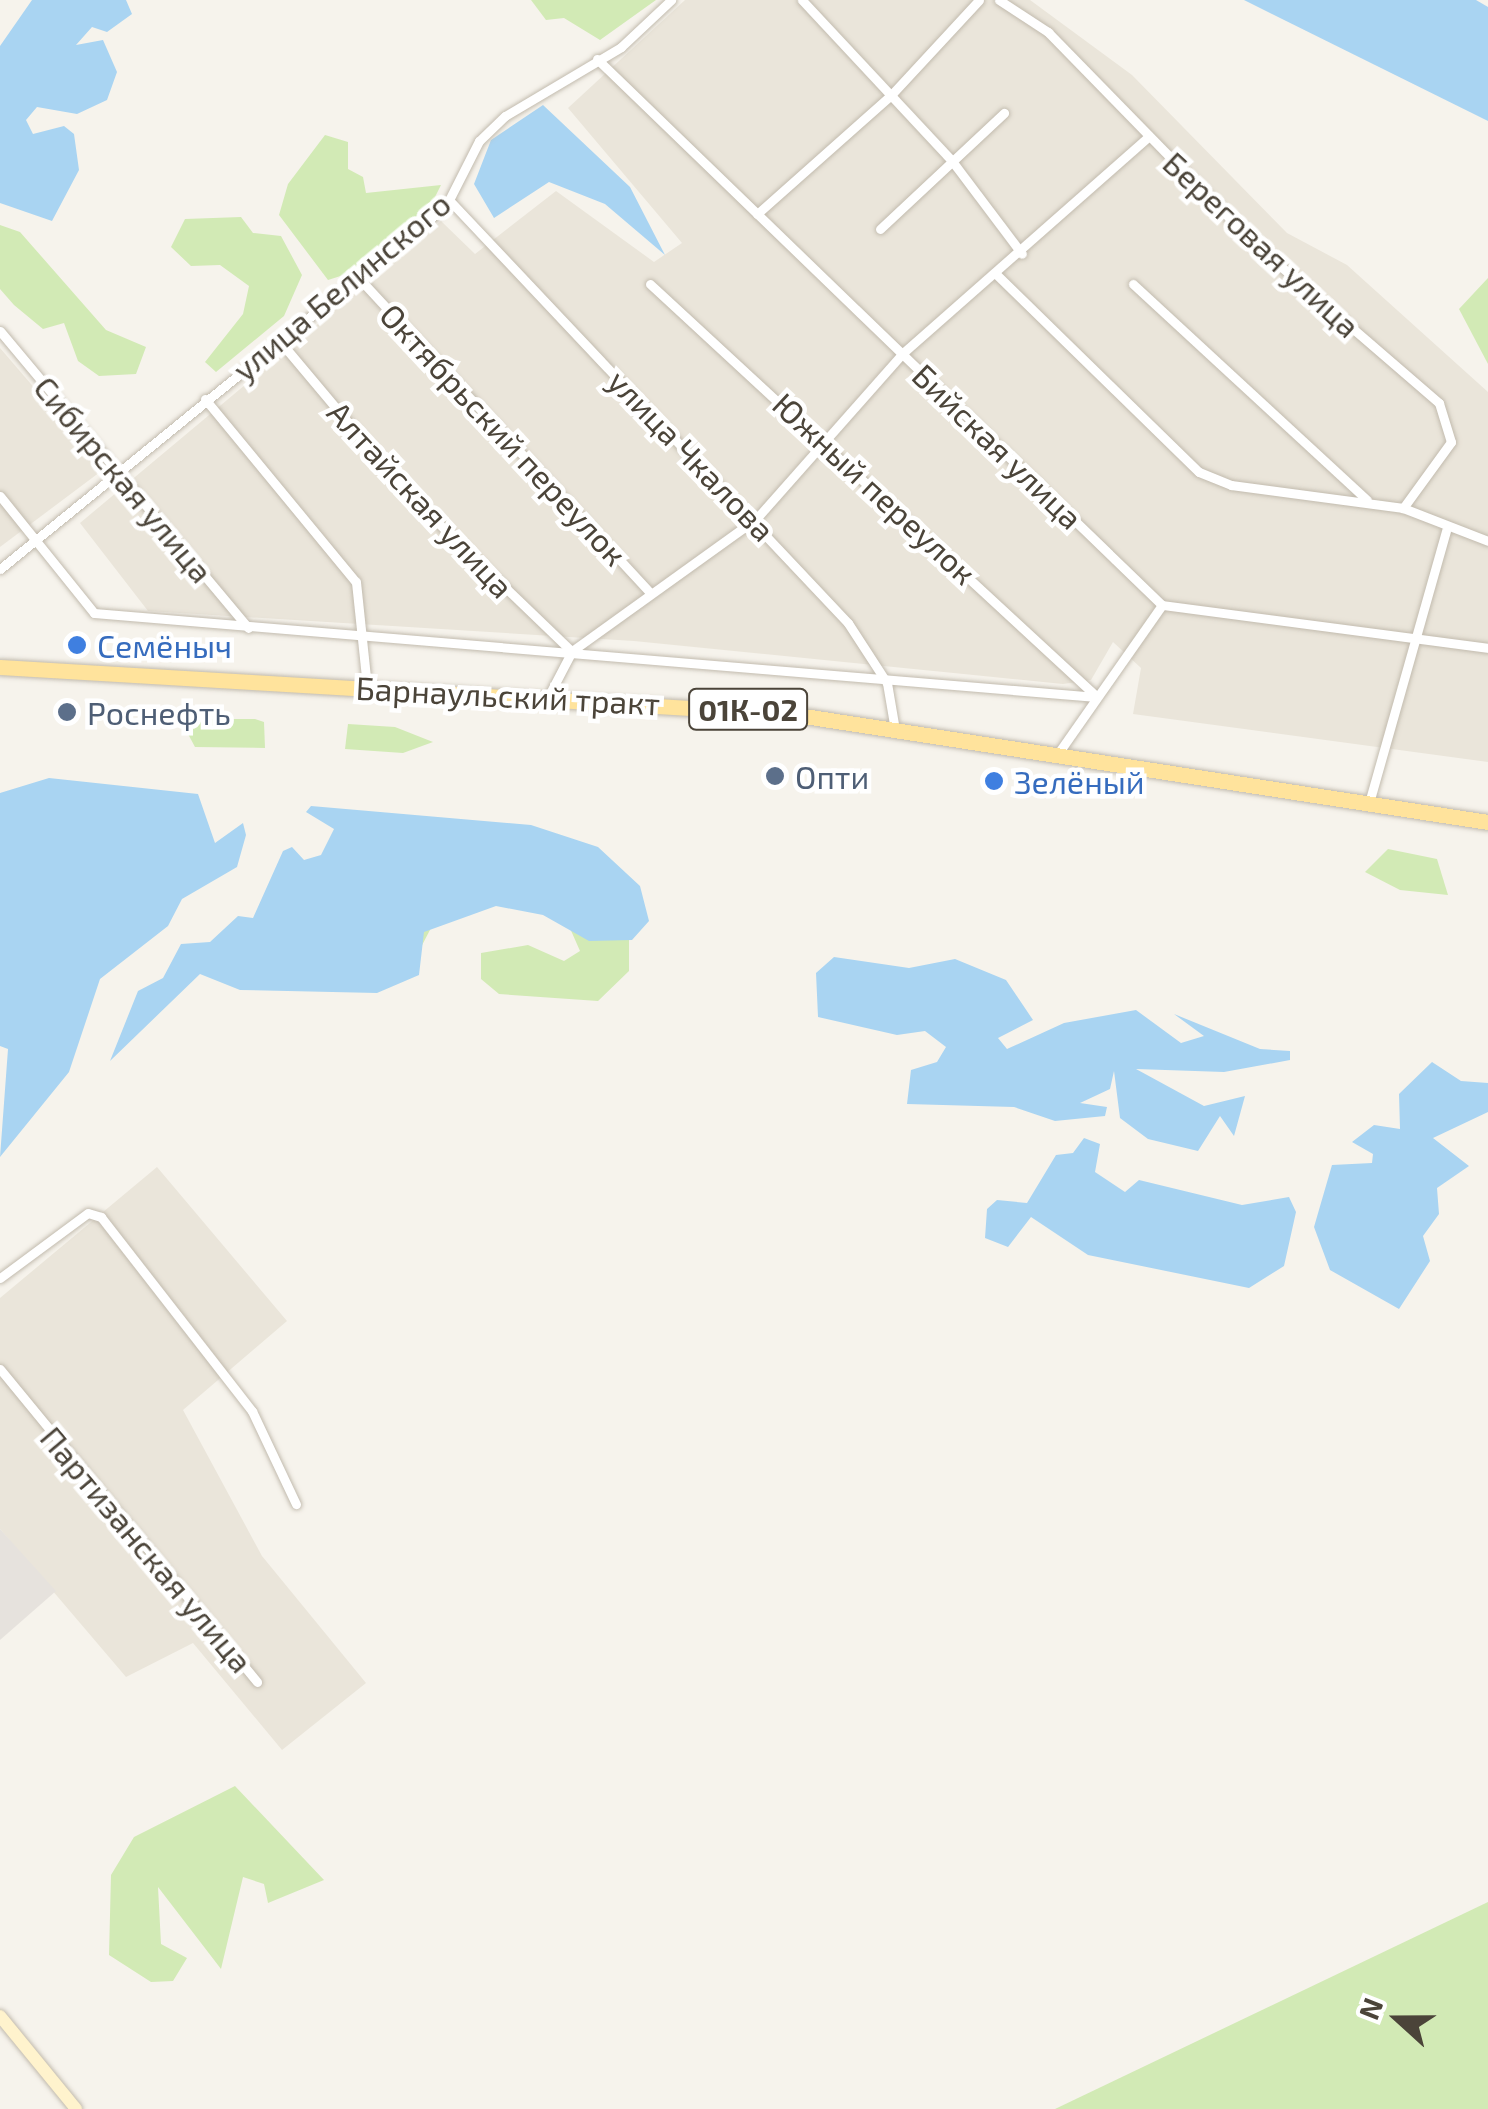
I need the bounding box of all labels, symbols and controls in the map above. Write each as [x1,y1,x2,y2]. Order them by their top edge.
street label: Береговая улица [1156,143,1368,345]
street label: улица Белинского [224,184,458,388]
street label: Октябрьский переулок [373,295,635,573]
street label: Бийская улица [905,355,1091,537]
street label: улица Чкалова [601,361,783,549]
street label: Сибирская улица [27,368,221,590]
street label: Южный переулок [766,384,984,592]
street label: Алтайская улица [320,393,522,605]
place label: Семёныч [97,626,232,664]
marker: Семёныч [66,634,88,656]
street label: Барнаульский тракт [355,668,661,722]
road number: 01К-02 [688,684,808,734]
place label: Роснефть [87,693,231,731]
marker: Роснефть [56,701,78,723]
place label: Опти [795,757,869,795]
place label: Зелёный [1014,762,1145,800]
marker: Опти [764,765,786,787]
marker: Зелёный [983,770,1005,792]
street label: Партизанская улица [33,1418,261,1680]
north arrow [1348,1969,1448,2069]
text: N [1350,1993,1389,2024]

